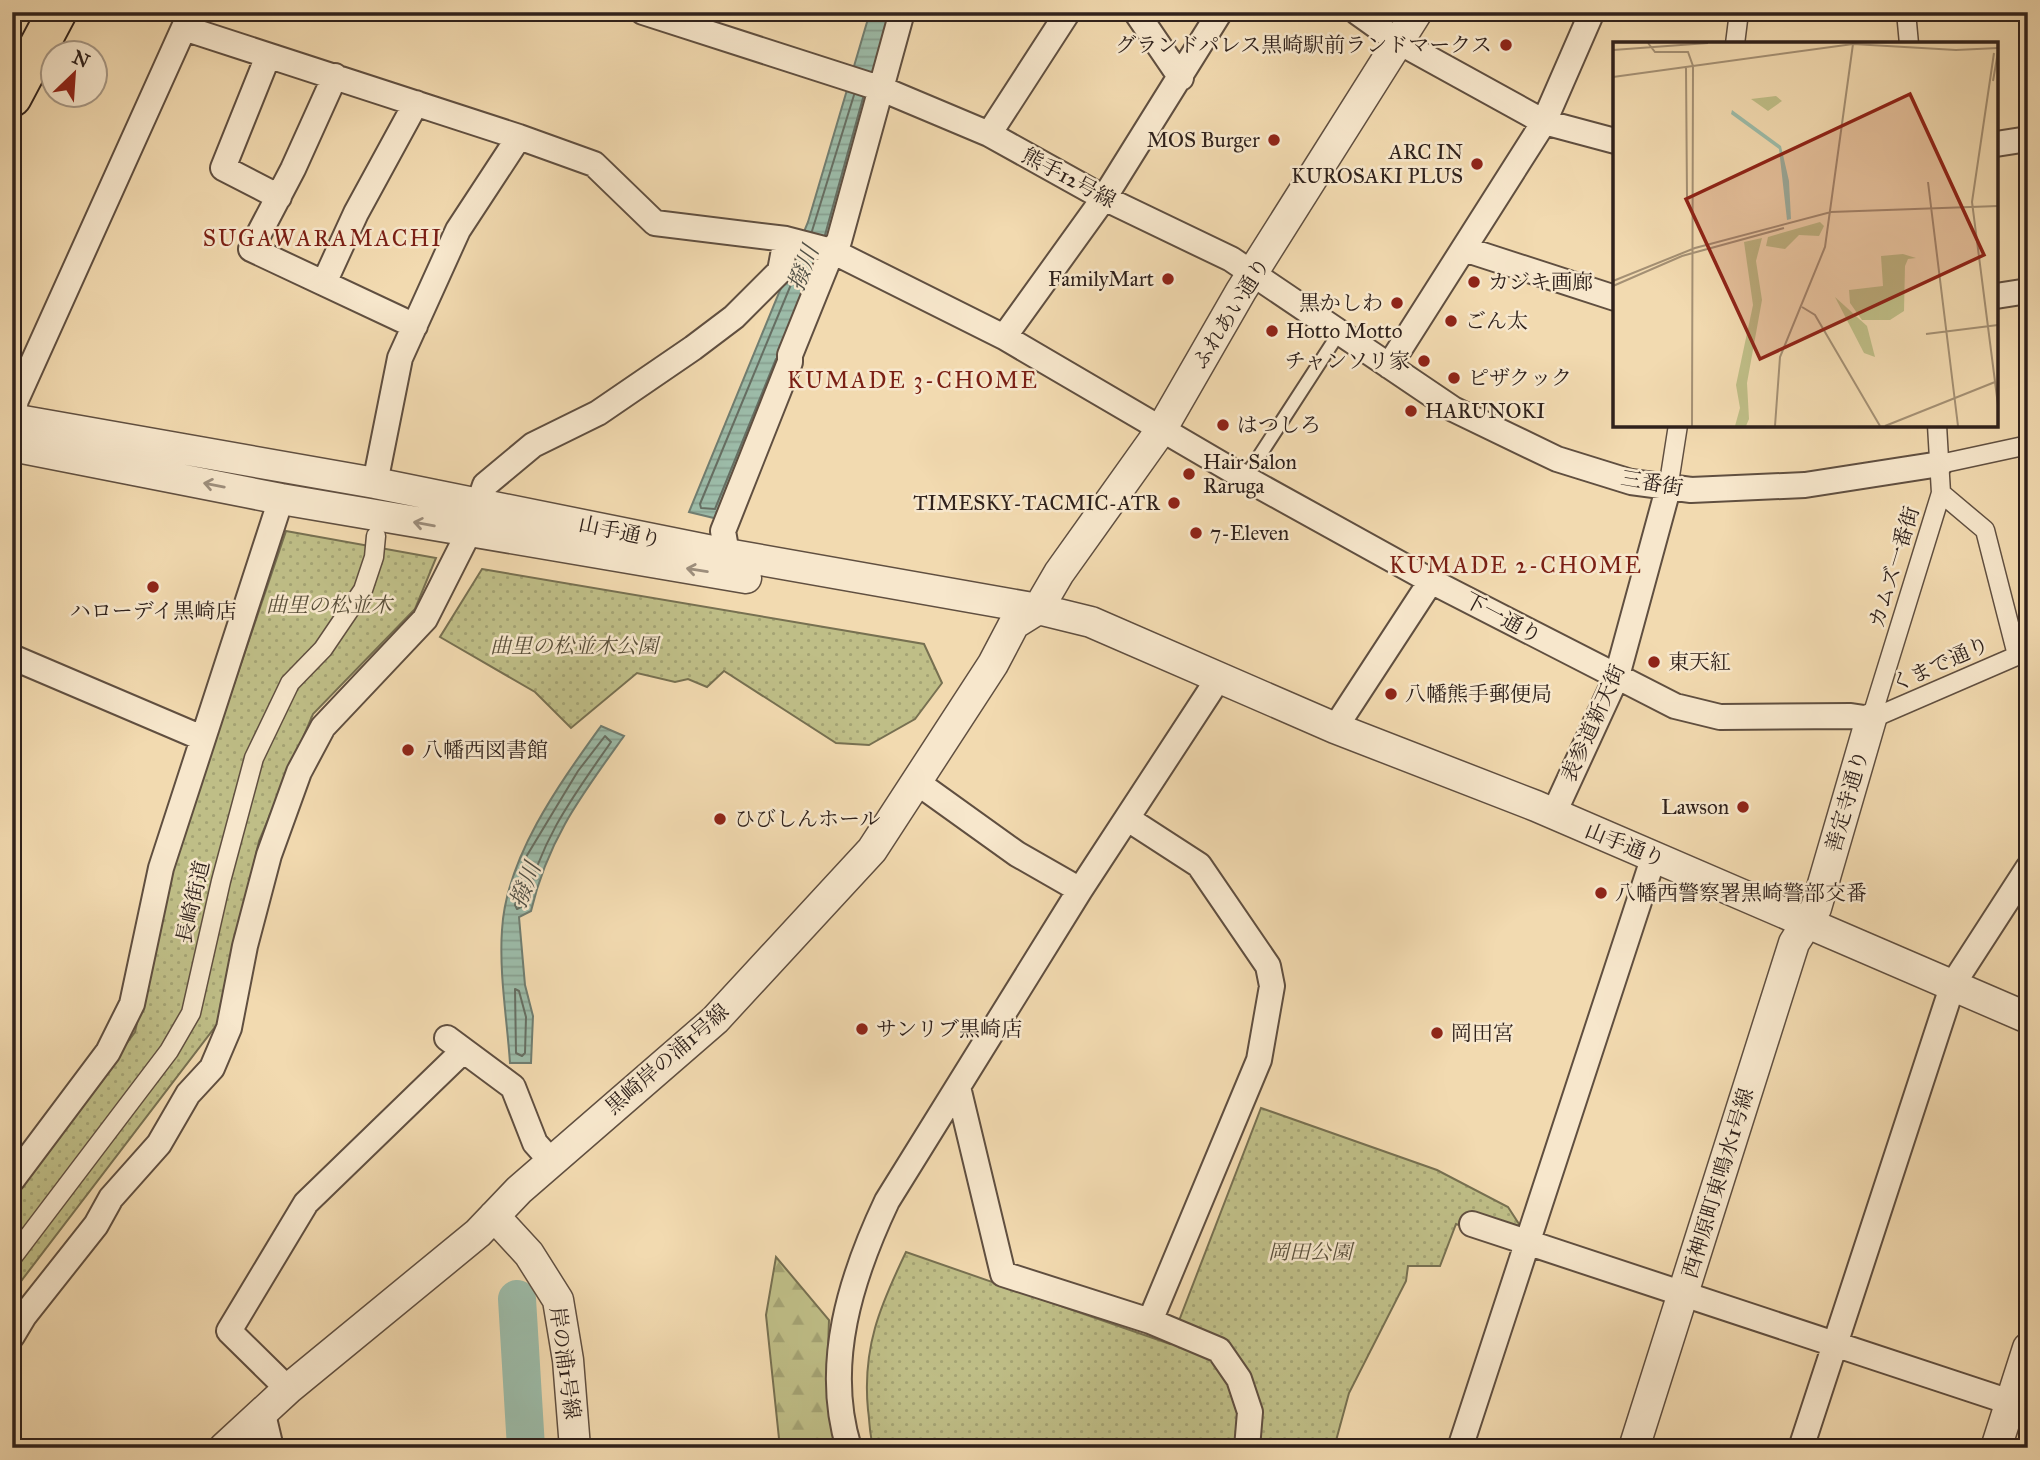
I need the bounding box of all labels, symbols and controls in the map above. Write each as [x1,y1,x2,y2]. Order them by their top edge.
place label: グランドパレス黒崎駅前ランドマークス [1115,32,1492,58]
marker: グランドパレス黒崎駅前ランドマークス [1498,37,1514,53]
north arrow [38,38,108,108]
inset map [1613,42,1998,427]
text: N [69,45,93,73]
place label: MOS Burger [1147,127,1260,153]
marker: MOS Burger [1266,132,1282,148]
place label: ARC IN KUROSAKI PLUS [1291,139,1463,189]
street label: 熊手12号線 [1018,142,1120,214]
marker: ARC IN KUROSAKI PLUS [1469,156,1485,172]
district label: SUGAWARAMACHI [203,224,443,252]
water label: 撥川 [782,239,825,294]
street label: ふれあい通り [1187,253,1275,373]
place label: FamilyMart [1048,266,1155,292]
place label: カジキ画廊 [1488,269,1593,295]
marker: FamilyMart [1160,271,1176,287]
marker: カジキ画廊 [1466,274,1482,290]
place label: 黒かしわ [1299,290,1383,316]
marker: 黒かしわ [1389,295,1405,311]
place label: ごん太 [1465,308,1528,334]
marker: ごん太 [1443,313,1459,329]
place label: Hotto Motto [1286,318,1403,344]
marker: Hotto Motto [1264,323,1280,339]
place label: チャンソリ家 [1285,348,1410,374]
marker: チャンソリ家 [1416,353,1432,369]
place label: ピザクック [1468,365,1572,391]
district label: KUMADE 3-CHOME [787,366,1039,394]
marker: ピザクック [1446,370,1462,386]
place label: HARUNOKI [1425,398,1545,424]
marker: HARUNOKI [1403,403,1419,419]
place label: はつしろ [1237,412,1321,438]
marker: はつしろ [1215,417,1231,433]
place label: Hair Salon Raruga [1203,449,1297,499]
street label: 三番街 [1619,465,1685,501]
marker: Hair Salon Raruga [1181,466,1197,482]
one-way arrow [203,478,226,492]
place label: TIMESKY-TACMIC-ATR [913,490,1161,516]
marker: TIMESKY-TACMIC-ATR [1166,495,1182,511]
street label: カムズ一番街 [1863,503,1925,631]
street label: 山手通り [576,511,664,553]
one-way arrow [413,517,436,530]
place label: 7-Eleven [1210,520,1289,546]
marker: 7-Eleven [1188,525,1204,541]
district label: KUMADE 2-CHOME [1389,551,1643,579]
one-way arrow [686,563,709,576]
marker: ハローデイ黒崎店 [145,579,161,595]
street label: 下一通り [1460,587,1546,649]
park label: 曲里の松並木 [266,592,395,618]
place label: ハローデイ黒崎店 [70,598,236,624]
street label: くまで通り [1887,631,1993,697]
park label: 曲里の松並木公園 [490,633,661,659]
place label: 東天紅 [1668,649,1731,675]
marker: 東天紅 [1646,654,1662,670]
street label: 表参道新天街 [1555,660,1631,786]
place label: 八幡熊手郵便局 [1405,681,1552,707]
marker: 八幡熊手郵便局 [1383,686,1399,702]
place label: 八幡西図書館 [422,737,548,763]
marker: 八幡西図書館 [400,742,416,758]
street label: 善定寺通り [1820,747,1874,855]
place label: Lawson [1661,794,1729,820]
marker: Lawson [1735,799,1751,815]
place label: ひびしんホール [734,806,881,832]
marker: ひびしんホール [712,811,728,827]
street label: 山手通り [1581,817,1669,873]
water label: 撥川 [504,856,547,911]
street label: 長崎街道 [171,858,215,946]
place label: 八幡西警察署黒崎警部交番 [1615,880,1867,906]
marker: 八幡西警察署黒崎警部交番 [1593,885,1609,901]
street label: 黒崎岸の浦1号線 [600,998,734,1120]
place label: サンリブ黒崎店 [876,1016,1022,1042]
place label: 岡田宮 [1451,1020,1514,1046]
marker: サンリブ黒崎店 [854,1021,870,1037]
marker: 岡田宮 [1429,1025,1445,1041]
street label: 西神原町東鳴水1号線 [1677,1085,1759,1281]
park label: 岡田公園 [1268,1239,1355,1265]
street label: 岸の浦1号線 [544,1305,586,1421]

